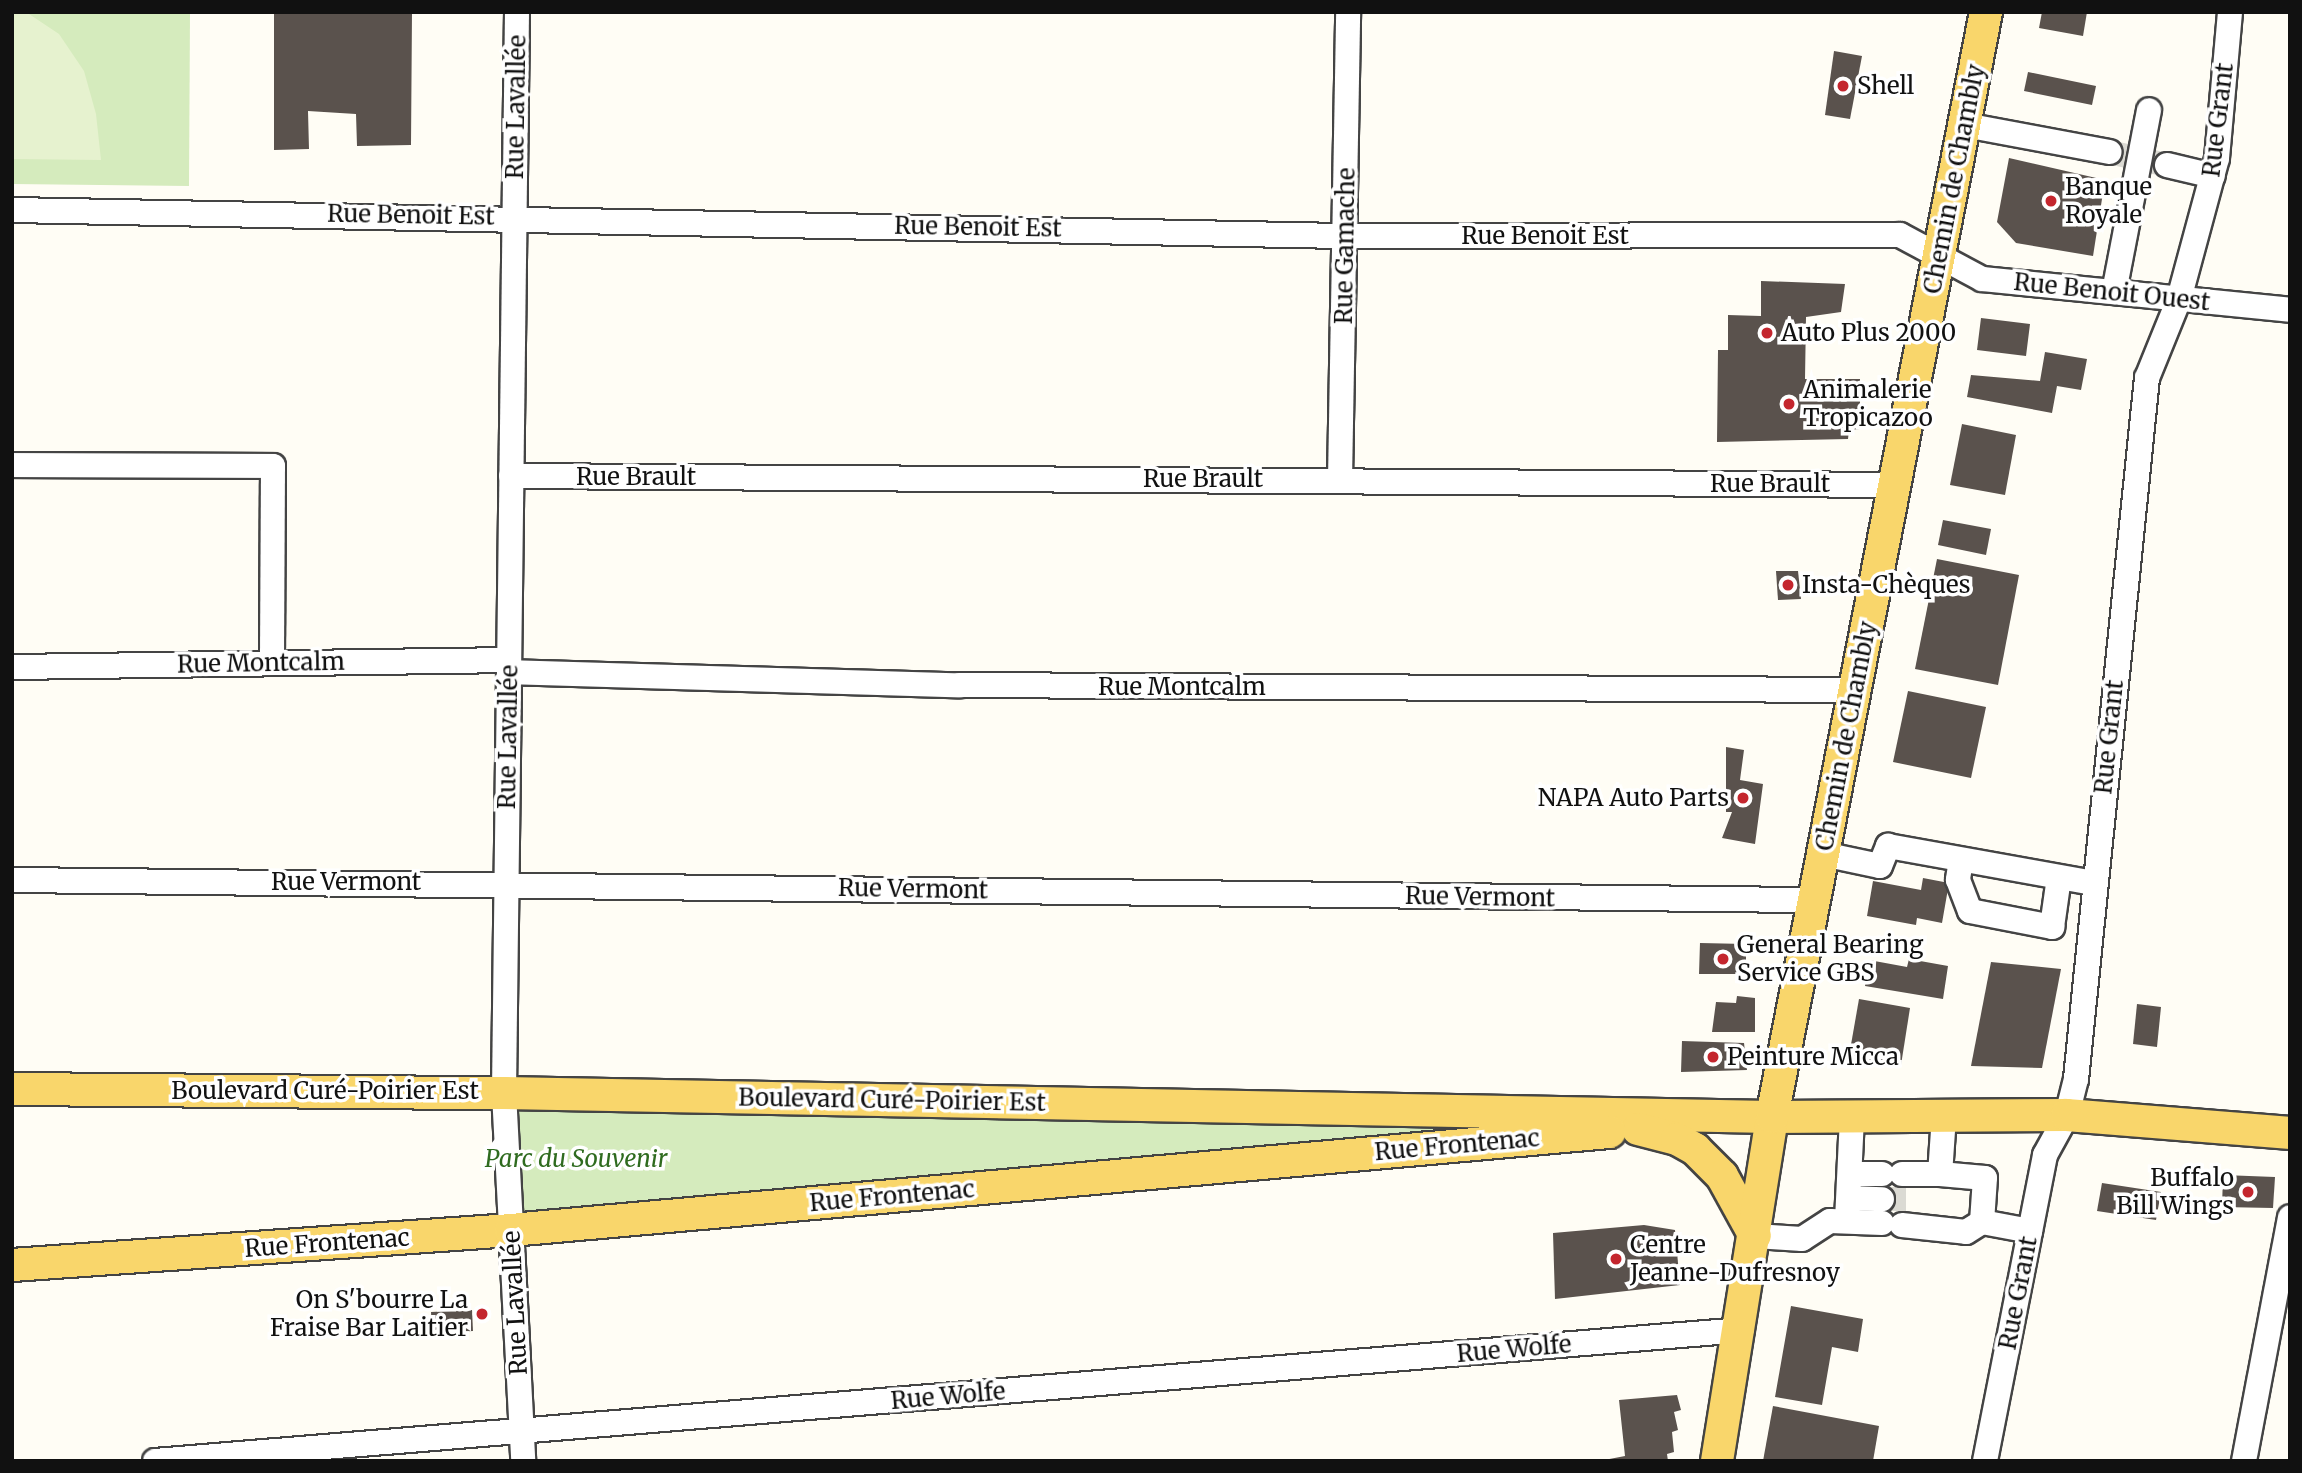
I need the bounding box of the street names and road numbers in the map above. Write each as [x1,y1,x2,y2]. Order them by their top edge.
street label: Rue Lavallée [500,34,532,180]
street label: Rue Grant [2197,61,2239,179]
street label: Chemin de Chambly [1918,62,1990,296]
street label: Rue Gamache [1329,167,1361,325]
street label: Rue Benoit Est [327,199,495,231]
street label: Rue Benoit Est [894,211,1062,243]
street label: Rue Benoit Est [1461,222,1629,250]
street label: Rue Benoit Ouest [2012,267,2212,317]
street label: Rue Brault [576,463,696,491]
street label: Rue Brault [1143,465,1263,493]
street label: Rue Brault [1710,470,1830,498]
street label: Chemin de Chambly [1810,619,1882,853]
street label: Rue Montcalm [177,647,345,679]
street label: Rue Lavallée [492,664,524,810]
street label: Rue Montcalm [1098,673,1266,701]
street label: Rue Grant [2089,678,2129,796]
street label: Rue Vermont [271,868,421,896]
street label: Rue Vermont [838,873,988,905]
street label: Rue Vermont [1405,881,1555,913]
street label: Boulevard Curé-Poirier Est [171,1077,479,1105]
street label: Boulevard Curé-Poirier Est [738,1083,1046,1117]
street label: Rue Frontenac [1373,1123,1541,1167]
street label: Rue Frontenac [808,1174,976,1218]
street label: Rue Frontenac [243,1223,411,1263]
street label: Rue Lavallée [497,1230,533,1376]
street label: Rue Grant [1993,1234,2043,1352]
street label: Rue Wolfe [1455,1330,1573,1368]
street label: Rue Wolfe [889,1377,1007,1415]

